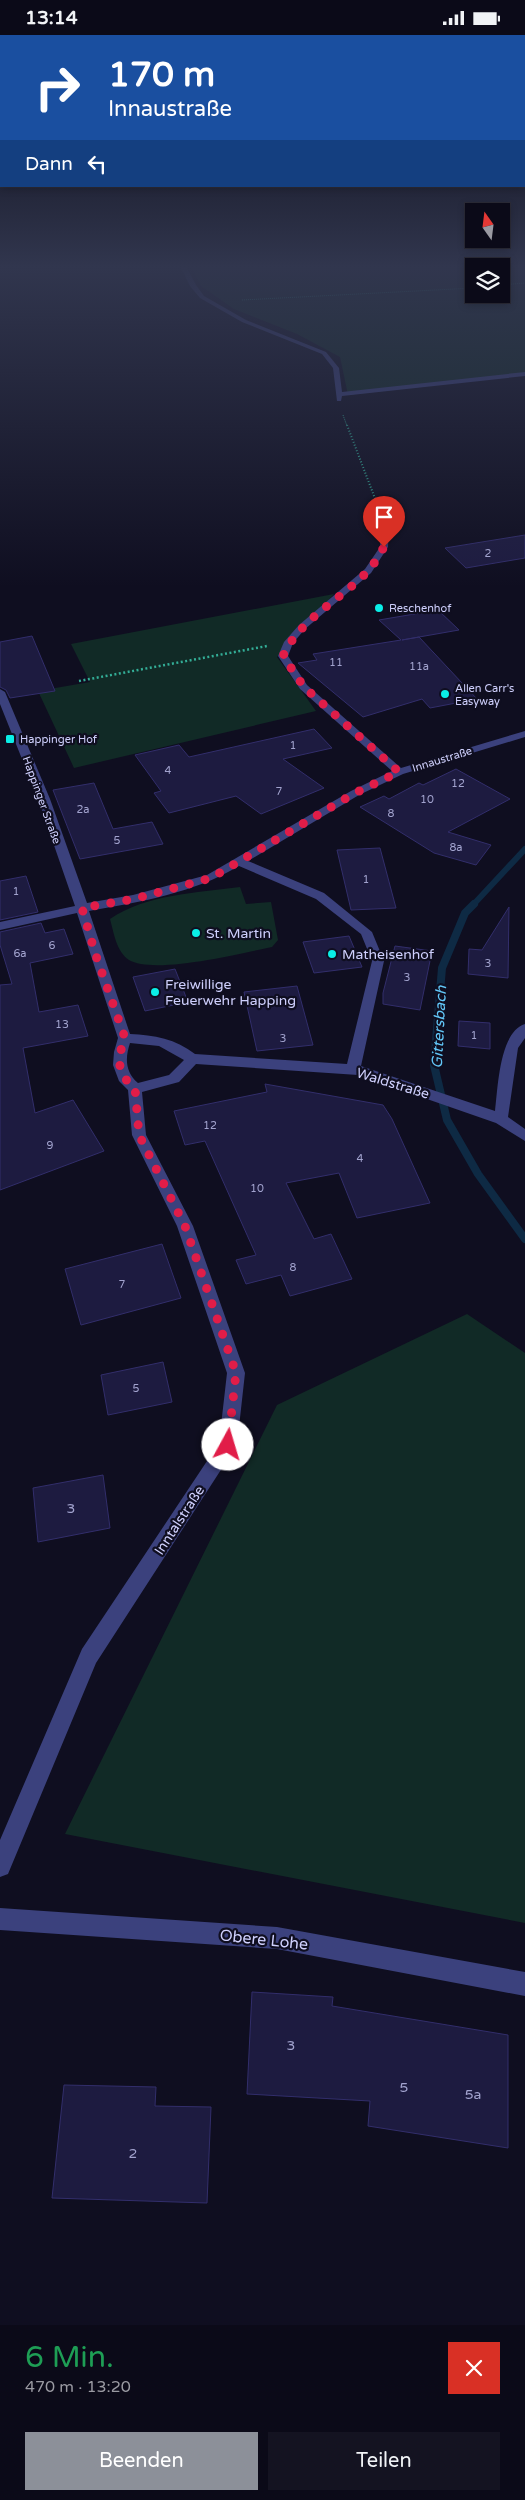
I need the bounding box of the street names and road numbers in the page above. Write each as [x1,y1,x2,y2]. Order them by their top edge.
street label: Innaustraße [411,744,474,775]
street label: Happinger Straße [20,755,63,846]
street label: Waldstraße [354,1064,431,1103]
street label: Inntalstraße [151,1482,208,1558]
street label: Obere Lohe [219,1925,309,1955]

